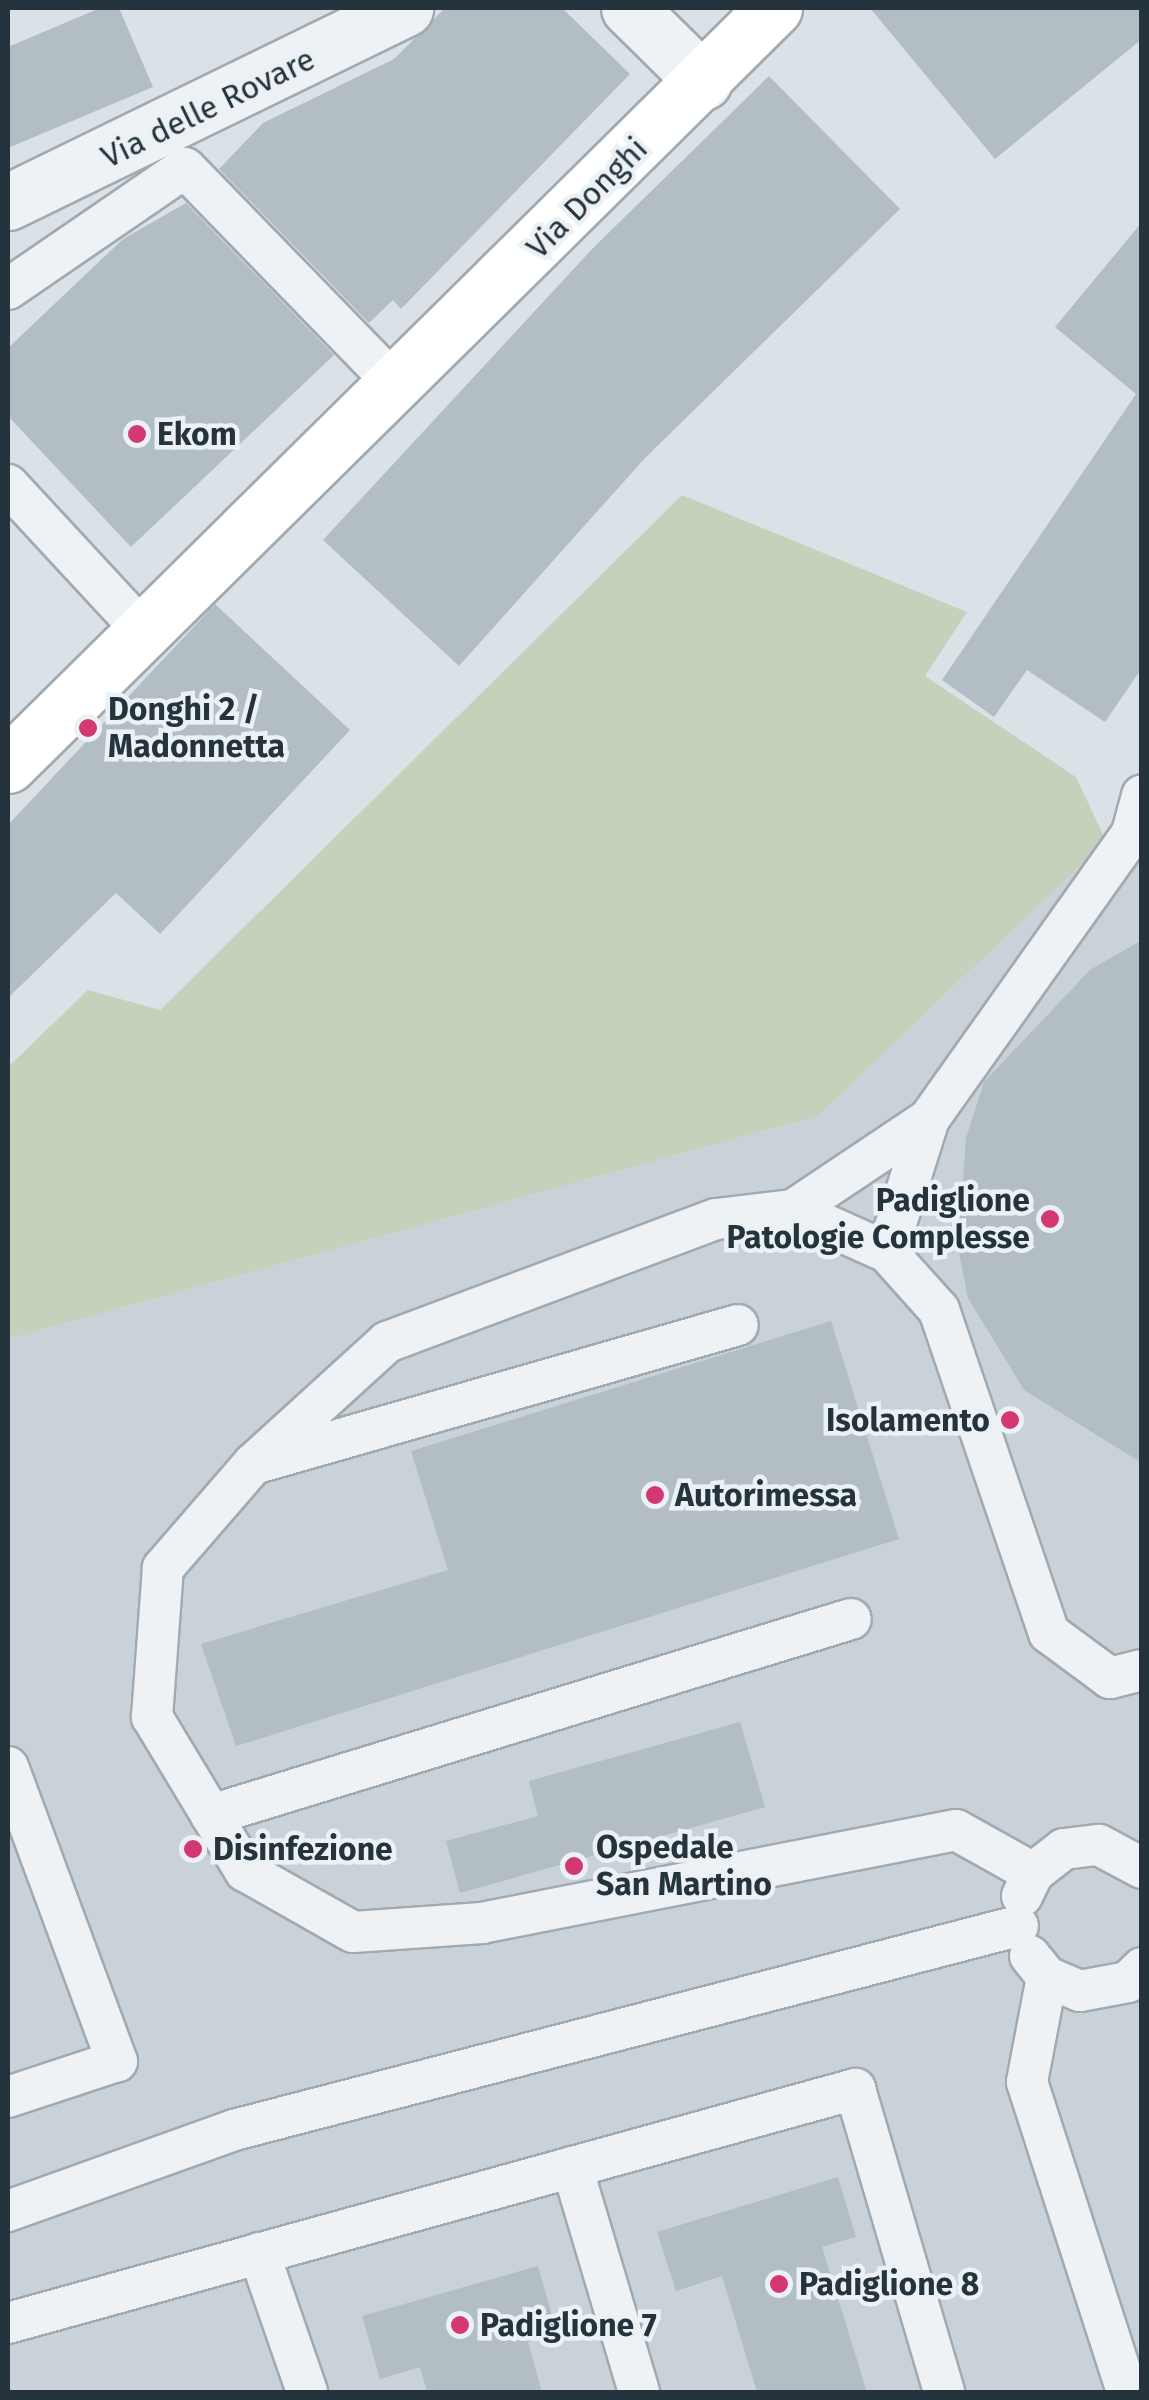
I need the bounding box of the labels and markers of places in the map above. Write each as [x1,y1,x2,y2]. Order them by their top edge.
place label: Ekom [157,415,237,453]
marker: Ekom [126,423,148,445]
place label: Donghi 2 / Madonnetta [108,691,285,766]
marker: Donghi 2 / Madonnetta [77,717,99,739]
place label: Padiglione Patologie Complesse [727,1182,1030,1257]
marker: Padiglione Patologie Complesse [1039,1208,1061,1230]
place label: Isolamento [826,1401,990,1439]
marker: Isolamento [999,1409,1021,1431]
place label: Autorimessa [675,1476,857,1514]
marker: Autorimessa [644,1484,666,1506]
place label: Ospedale San Martino [596,1829,772,1904]
place label: Disinfezione [213,1830,393,1868]
marker: Disinfezione [182,1838,204,1860]
marker: Ospedale San Martino [561,1853,587,1879]
place label: Padiglione 8 [799,2265,979,2303]
marker: Padiglione 8 [768,2273,790,2295]
place label: Padiglione 7 [480,2306,657,2344]
marker: Padiglione 7 [449,2314,471,2336]

